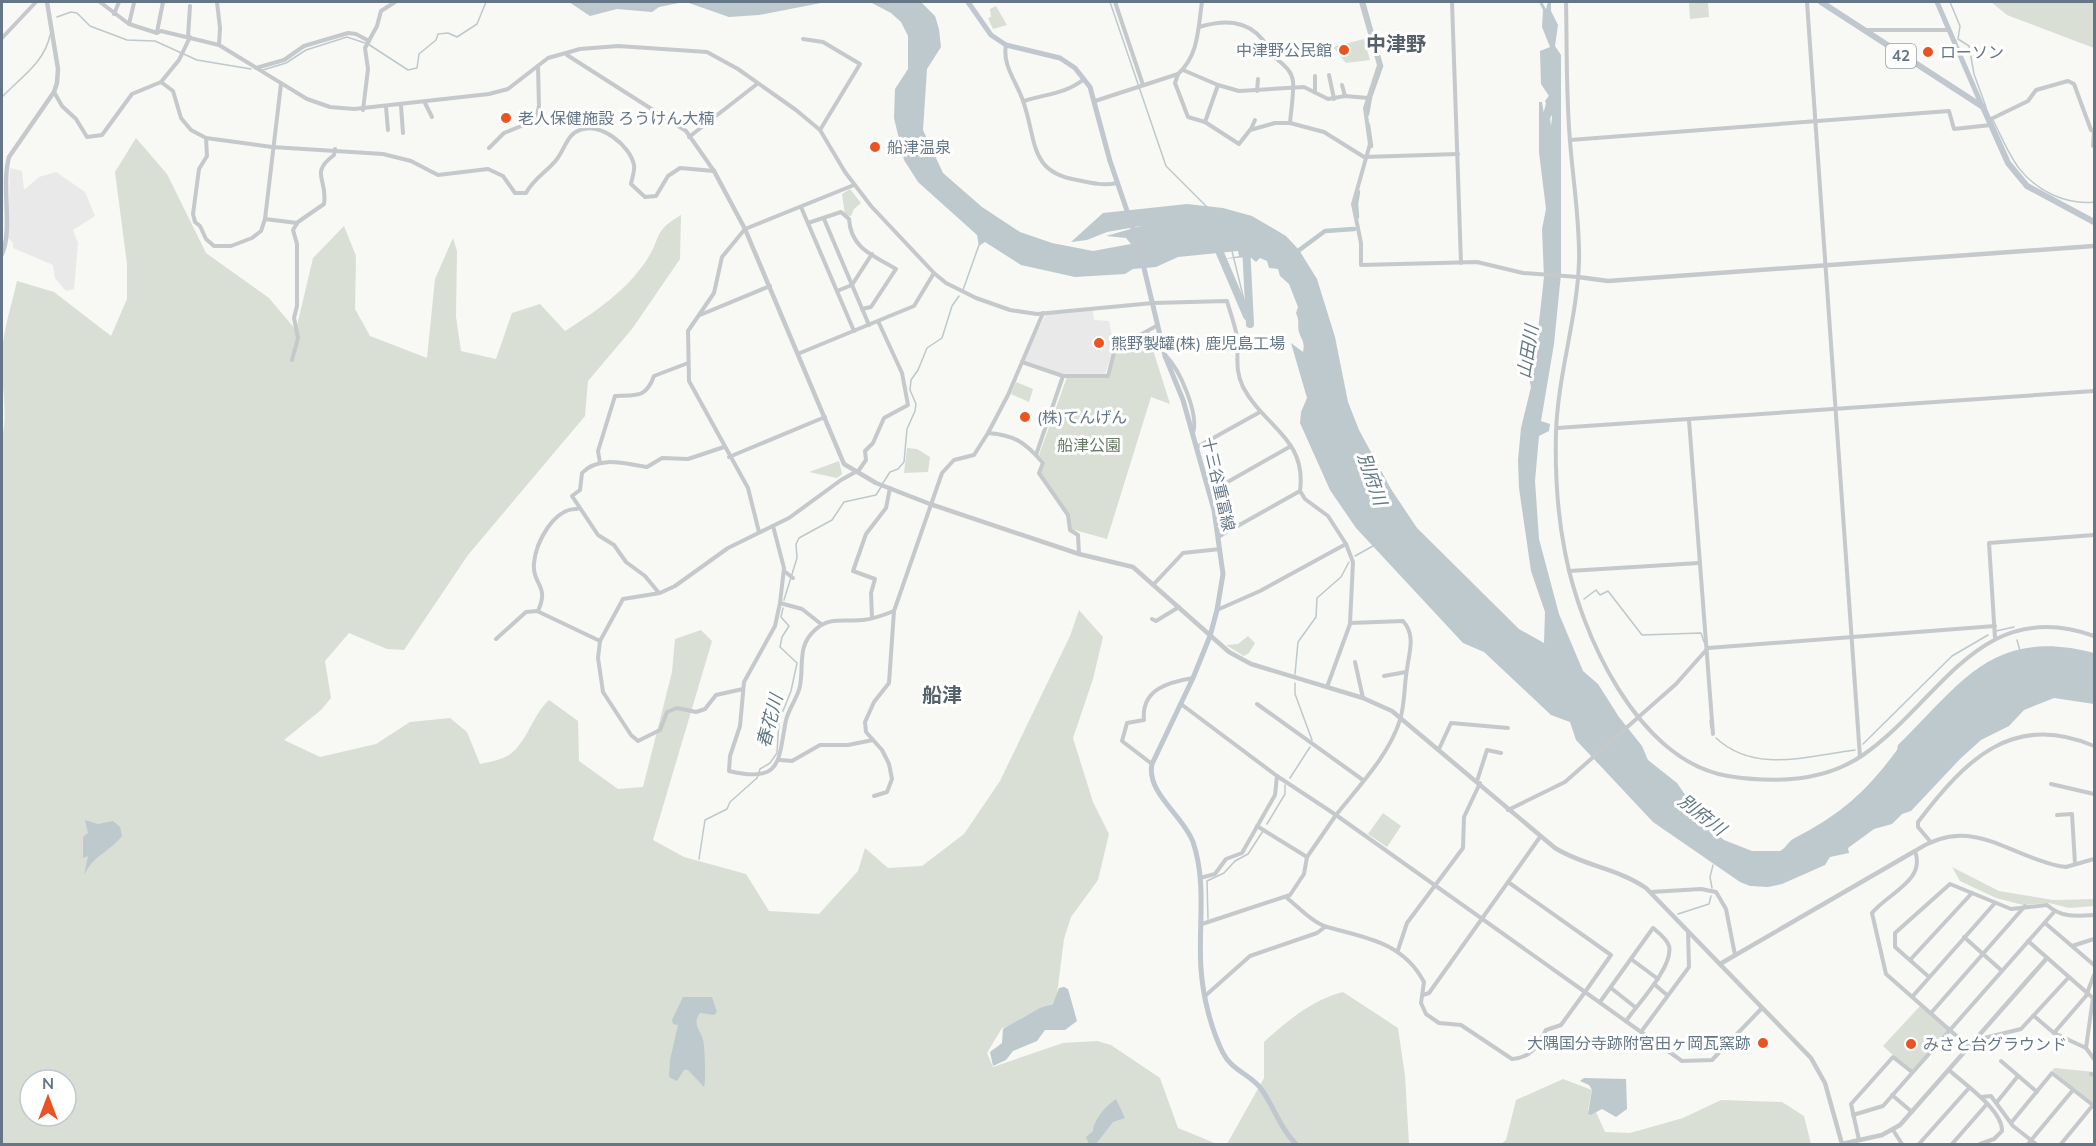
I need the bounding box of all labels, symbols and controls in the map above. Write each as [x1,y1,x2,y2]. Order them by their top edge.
district label: 中津野 [1366,31,1426,56]
place label: 中津野公民館 [1236,40,1332,60]
place label: ローソン [1940,42,2004,62]
marker: 中津野公民館 [1337,43,1351,57]
road number: 42 [1886,44,1916,68]
marker: ローソン [1921,45,1935,59]
place label: 老人保健施設 ろうけん大楠 [518,108,714,128]
marker: 老人保健施設 ろうけん大楠 [499,111,513,125]
place label: 船津温泉 [887,137,951,157]
marker: 船津温泉 [868,140,882,154]
water label: 山田川 [1512,321,1543,380]
place label: 熊野製罐(株) 鹿児島工場 [1111,333,1285,353]
marker: 熊野製罐(株) 鹿児島工場 [1092,336,1106,350]
place label: (株)てんげん [1037,407,1127,427]
marker: (株)てんげん [1018,410,1032,424]
park label: 船津公園 [1057,435,1121,455]
street label: 十三谷重富線 [1198,435,1240,533]
water label: 別府川 [1353,450,1393,510]
district label: 船津 [922,682,962,707]
water label: 春花川 [751,690,788,750]
water label: 別府川 [1674,789,1732,842]
place label: 大隅国分寺跡附宮田ヶ岡瓦窯跡 [1527,1033,1751,1053]
place label: みさと台グラウンド [1923,1034,2067,1054]
marker: 大隅国分寺跡附宮田ヶ岡瓦窯跡 [1756,1036,1770,1050]
marker: みさと台グラウンド [1904,1037,1918,1051]
north arrow [18,1068,78,1128]
text: N [42,1073,54,1093]

